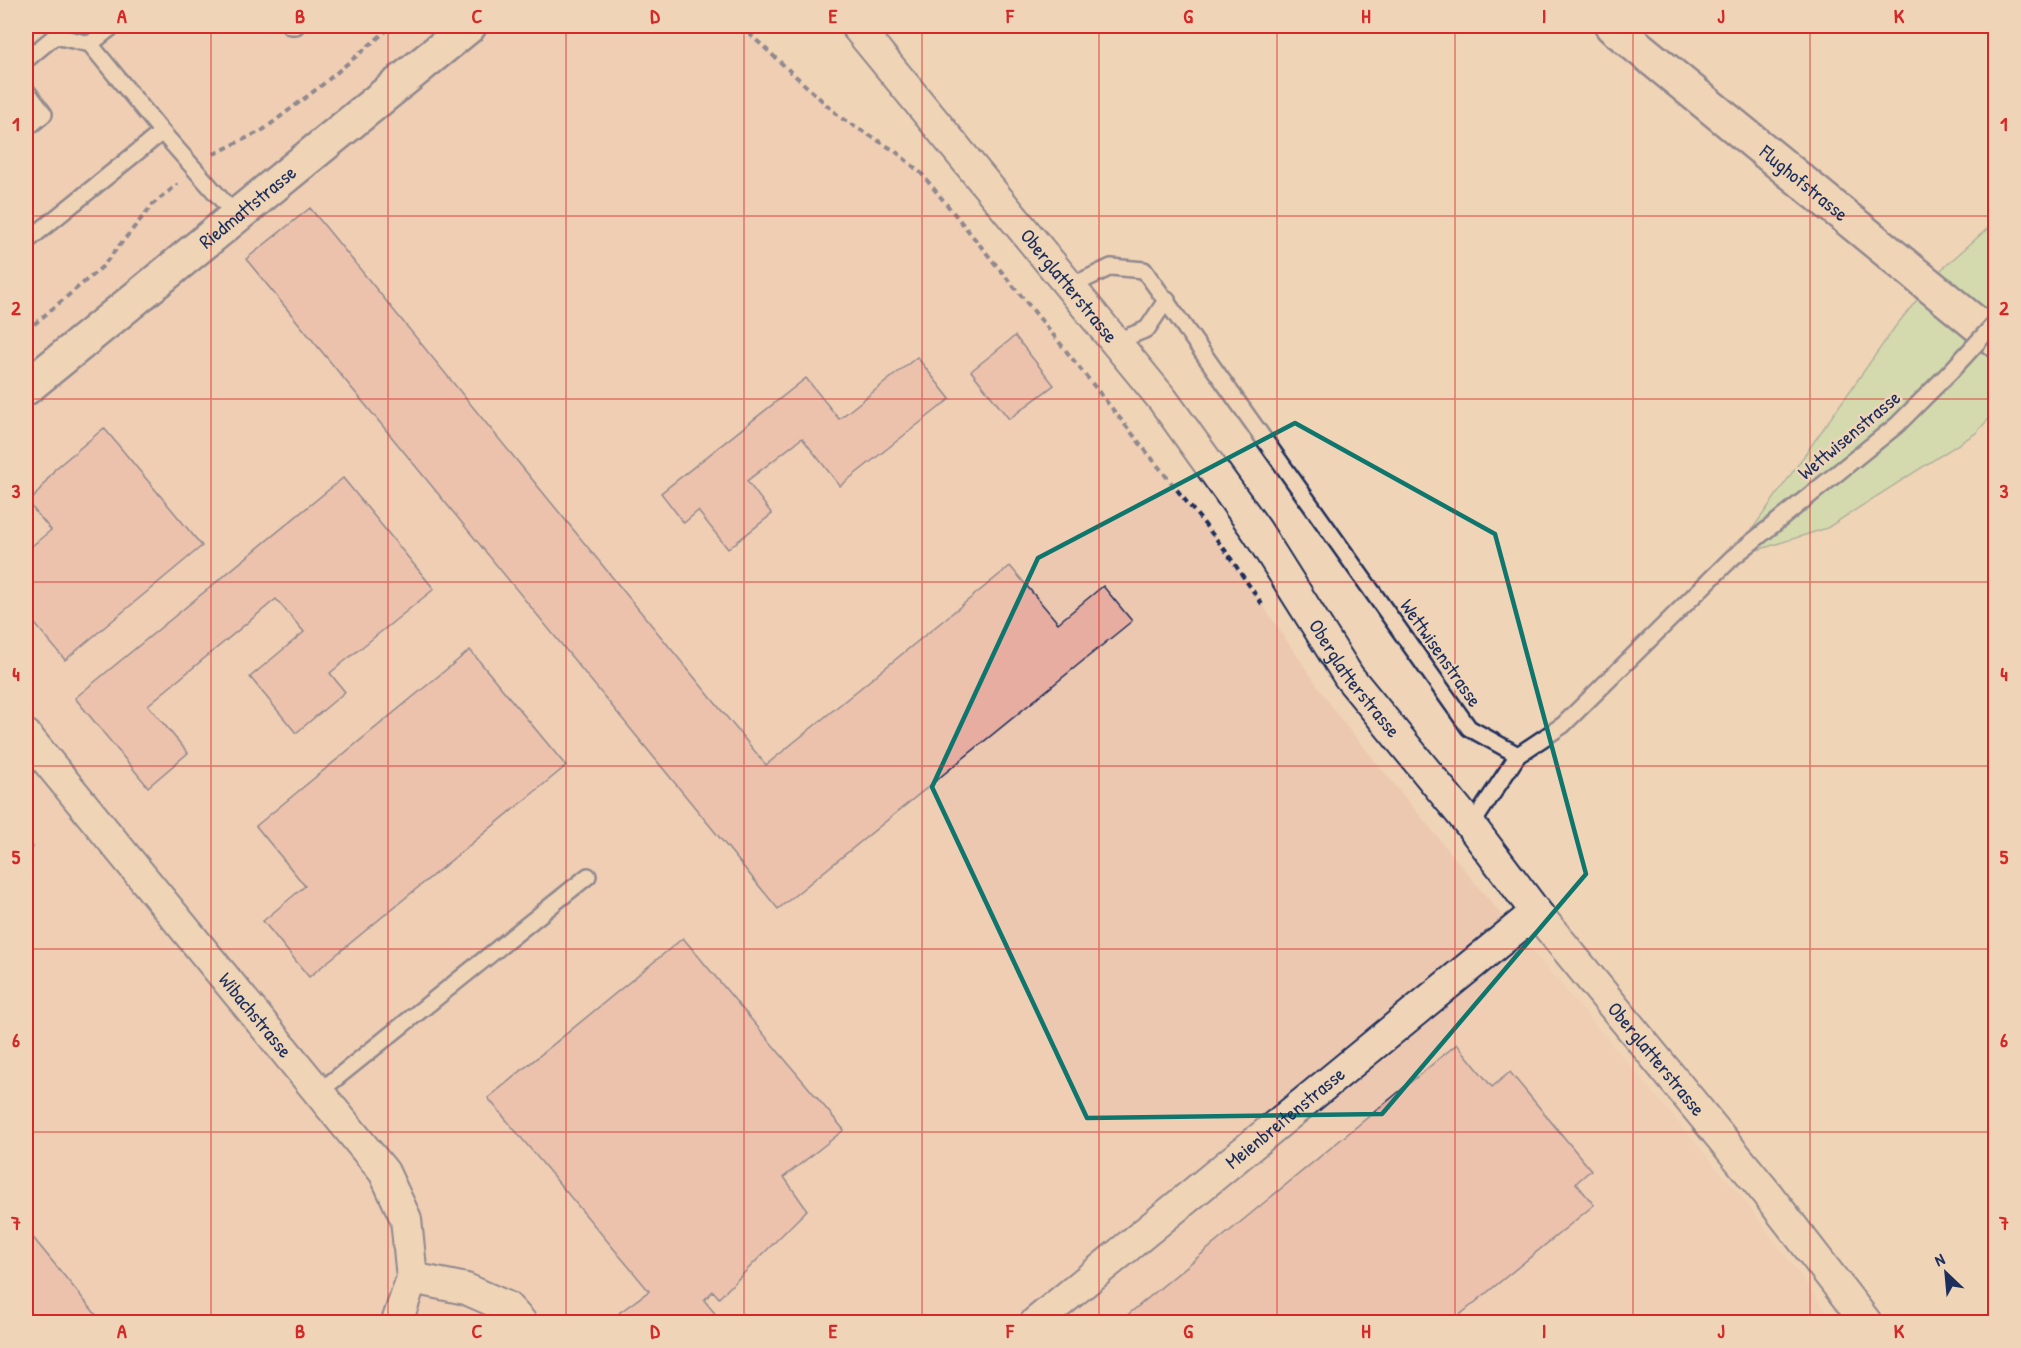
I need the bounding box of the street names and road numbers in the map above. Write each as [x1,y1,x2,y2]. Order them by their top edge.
street label: Flughofstrasse [1754,138,1854,227]
street label: Riedmattstrasse [193,159,301,254]
street label: Oberglatterstrasse [1015,223,1124,348]
street label: Wettwisenstrasse [1792,384,1906,485]
street label: Wettwisenstrasse [1394,593,1489,712]
street label: Oberglatterstrasse [1303,614,1407,743]
street label: Wibachstrasse [213,966,299,1063]
street label: Oberglatterstrasse [1602,996,1712,1121]
street label: Meienbreitenstrasse [1219,1060,1350,1175]

